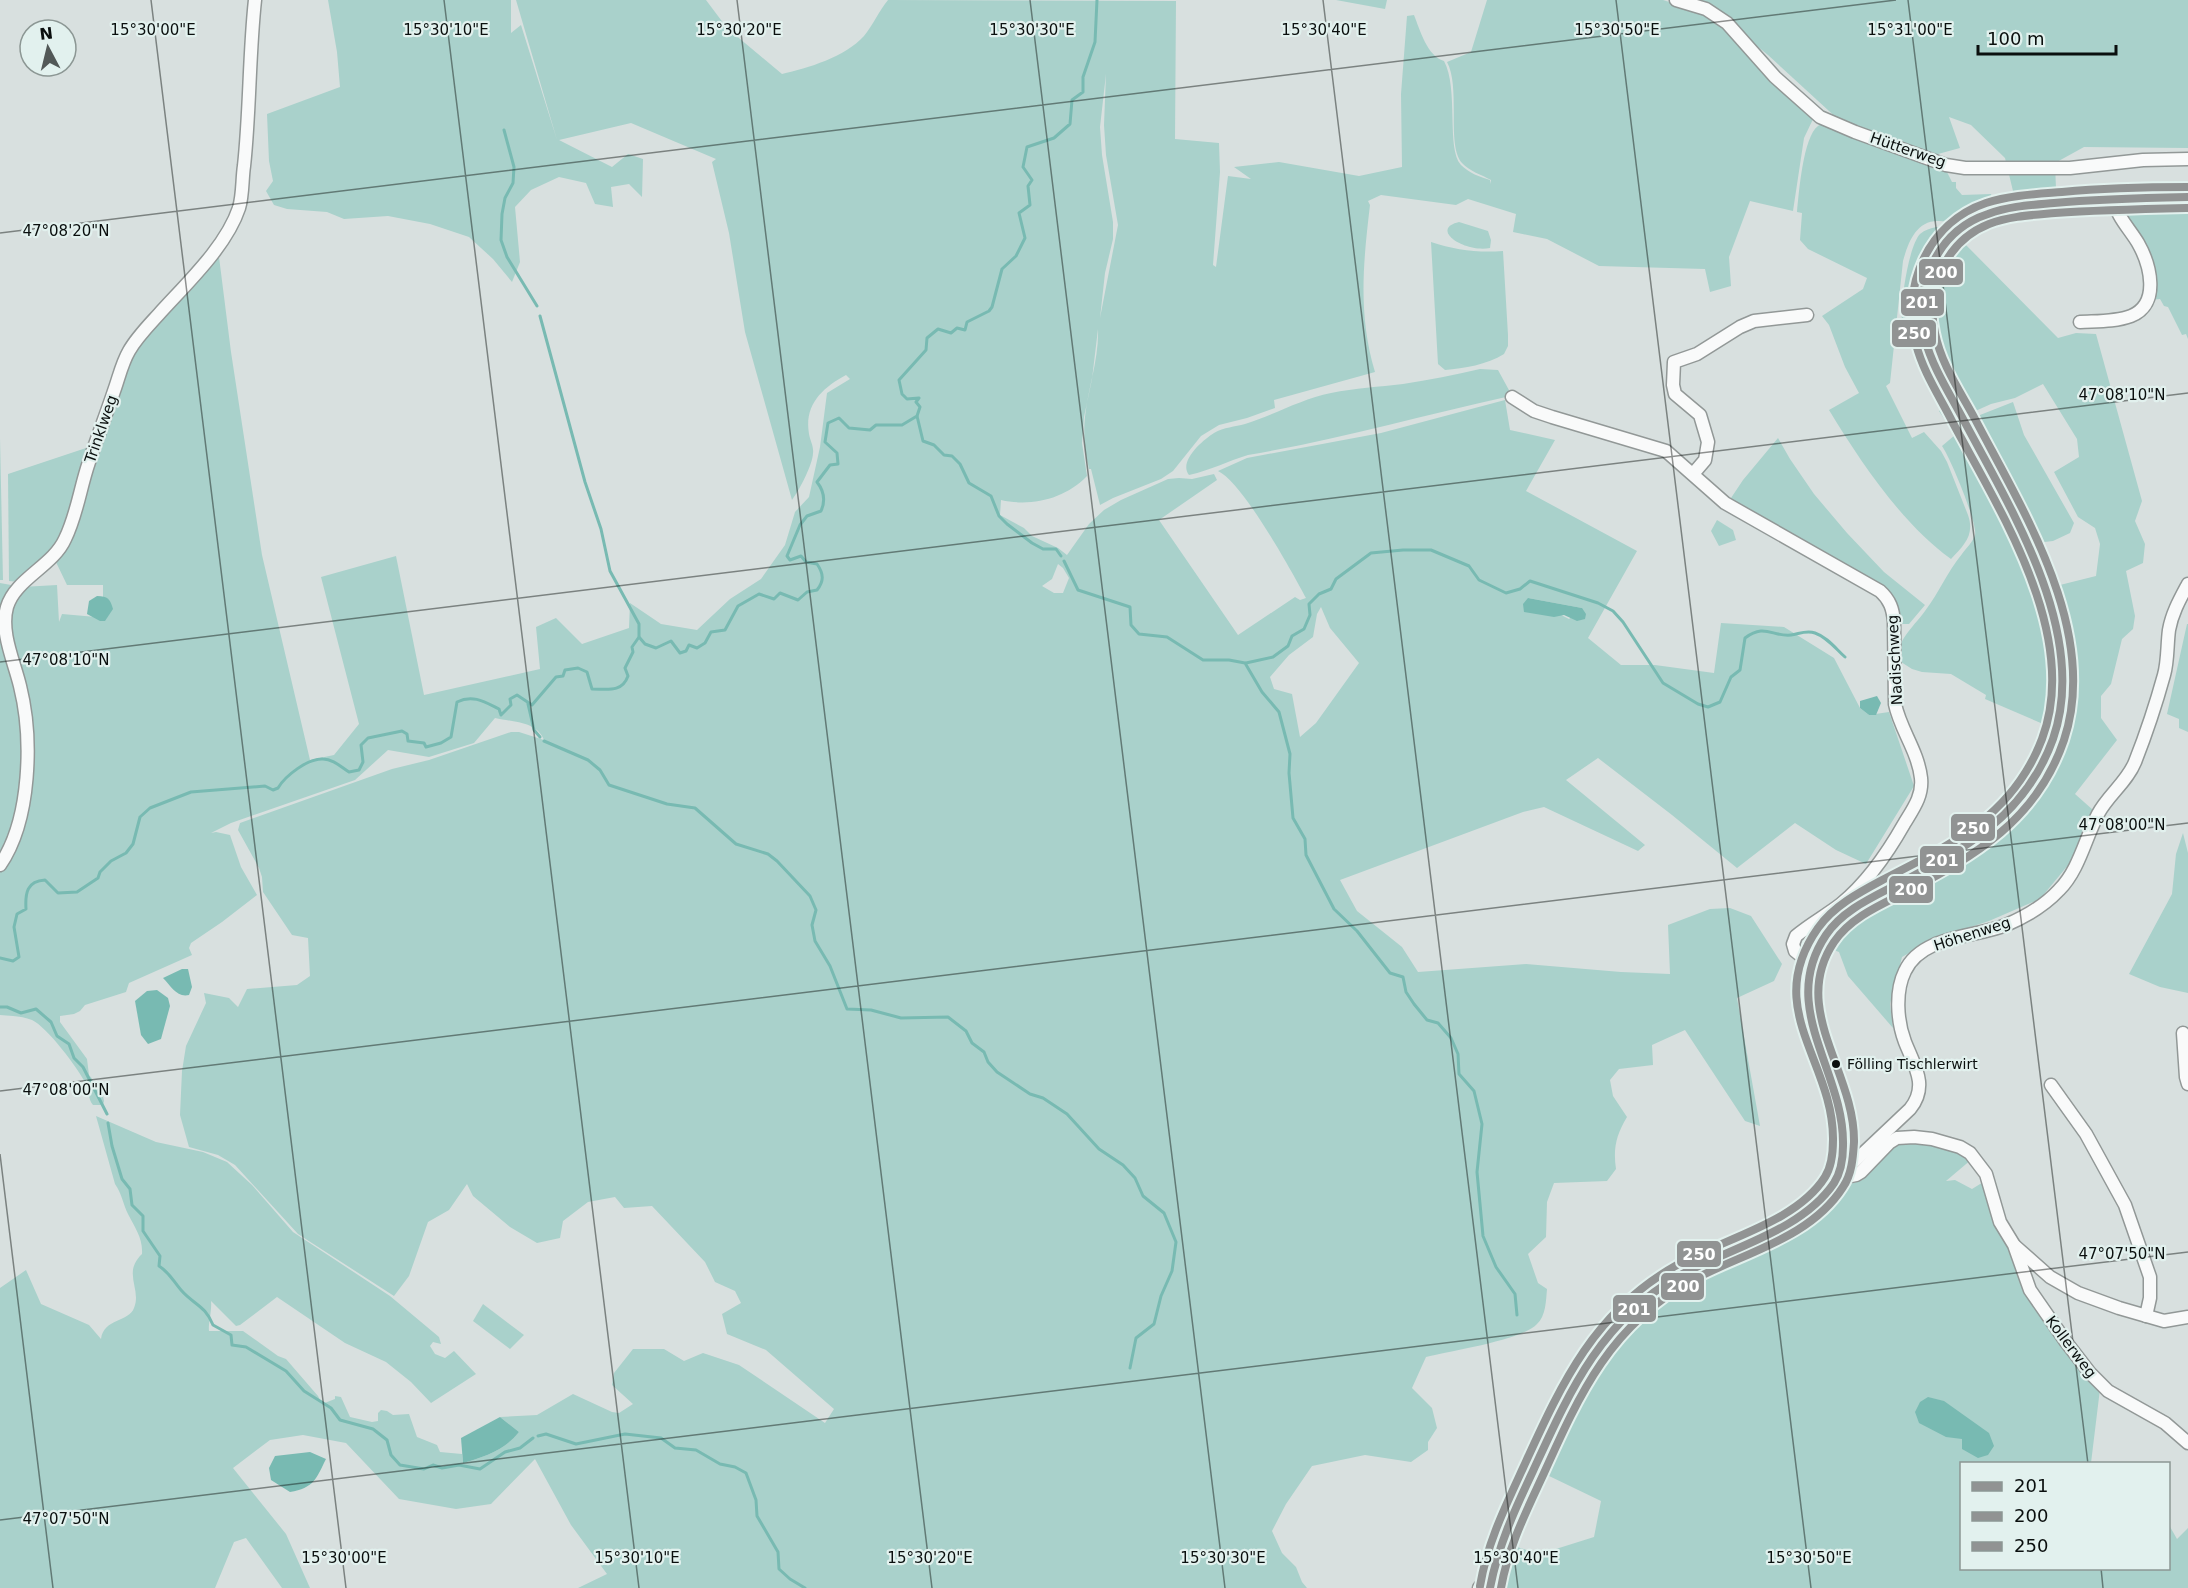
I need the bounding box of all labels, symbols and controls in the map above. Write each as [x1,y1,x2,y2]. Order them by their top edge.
north arrow [18,18,78,78]
scale bar [1978,18,2116,56]
text: 15°30'00"E [110,21,196,39]
text: 15°30'10"E [403,21,489,39]
text: 15°30'20"E [696,21,782,39]
text: 15°30'30"E [989,21,1075,39]
text: 15°30'40"E [1281,21,1367,39]
text: 15°30'50"E [1574,21,1660,39]
text: 15°31'00"E [1867,21,1953,39]
text: N [38,23,54,44]
text: 100 m [1987,28,2045,49]
street label: Hütterweg [1868,129,1948,171]
text: 47°08'20"N [22,222,110,240]
line badge: 200 [1918,258,1964,286]
text: 200 [1924,263,1958,282]
line badge: 201 [1900,288,1945,317]
text: 201 [1905,293,1939,312]
line badge: 250 [1891,319,1937,348]
text: 250 [1897,324,1931,343]
text: 47°08'10"N [2078,386,2166,404]
street label: Trinklweg [81,393,121,466]
street label: Nadischweg [1884,614,1906,706]
text: 47°08'10"N [22,651,110,669]
line badge: 250 [1950,813,1996,842]
text: 47°08'00"N [2078,816,2166,834]
text: 250 [1956,819,1990,838]
line badge: 201 [1919,845,1965,874]
text: 201 [1925,851,1959,870]
line badge: 200 [1888,875,1934,904]
text: 200 [1894,880,1928,899]
street label: Höhenweg [1931,913,2013,955]
place label: Fölling Tischlerwirt [1847,1056,1978,1072]
marker: Fölling Tischlerwirt [1830,1058,1842,1070]
text: 47°08'00"N [22,1081,110,1099]
line badge: 250 [1676,1240,1722,1268]
text: 250 [1682,1245,1716,1264]
text: 47°07'50"N [2078,1245,2166,1263]
line badge: 200 [1660,1272,1705,1301]
text: 200 [1666,1277,1700,1296]
line badge: 201 [1612,1294,1657,1323]
text: 201 [1617,1300,1651,1319]
street label: Kollerweg [2042,1312,2100,1382]
legend [1960,1462,2170,1570]
text: 201 [2014,1475,2048,1496]
text: 200 [2014,1505,2048,1526]
text: 47°07'50"N [22,1510,110,1528]
text: 250 [2014,1535,2048,1556]
text: 15°30'00"E [301,1549,387,1567]
text: 15°30'10"E [594,1549,680,1567]
text: 15°30'20"E [887,1549,973,1567]
text: 15°30'30"E [1180,1549,1266,1567]
text: 15°30'40"E [1473,1549,1559,1567]
text: 15°30'50"E [1766,1549,1852,1567]

